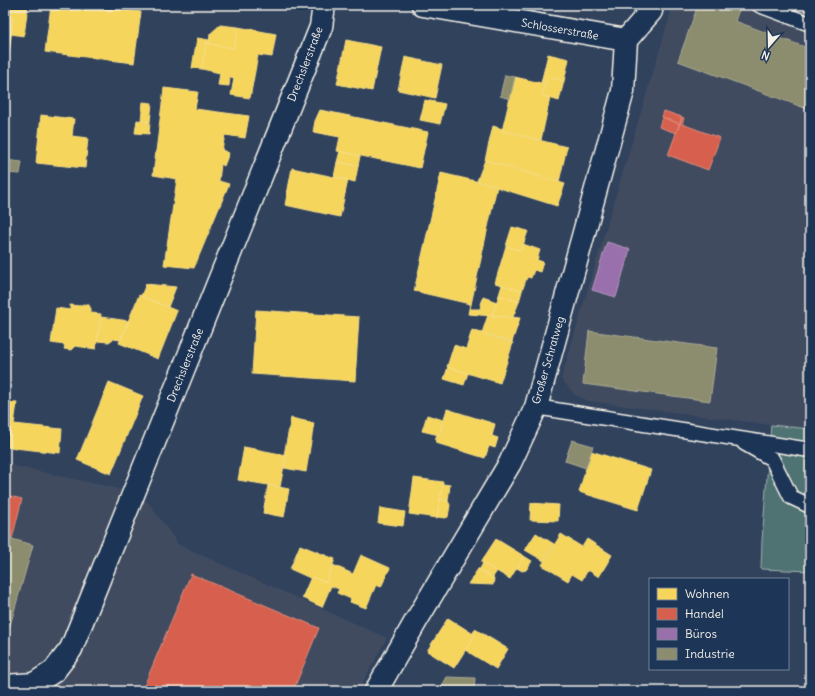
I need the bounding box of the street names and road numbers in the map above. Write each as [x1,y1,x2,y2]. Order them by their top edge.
street label: Schlosserstraße [520,15,600,43]
street label: Drechslerstraße [284,25,326,103]
street label: Großer Schratweg [529,315,567,405]
street label: Drechslerstraße [164,326,206,404]

